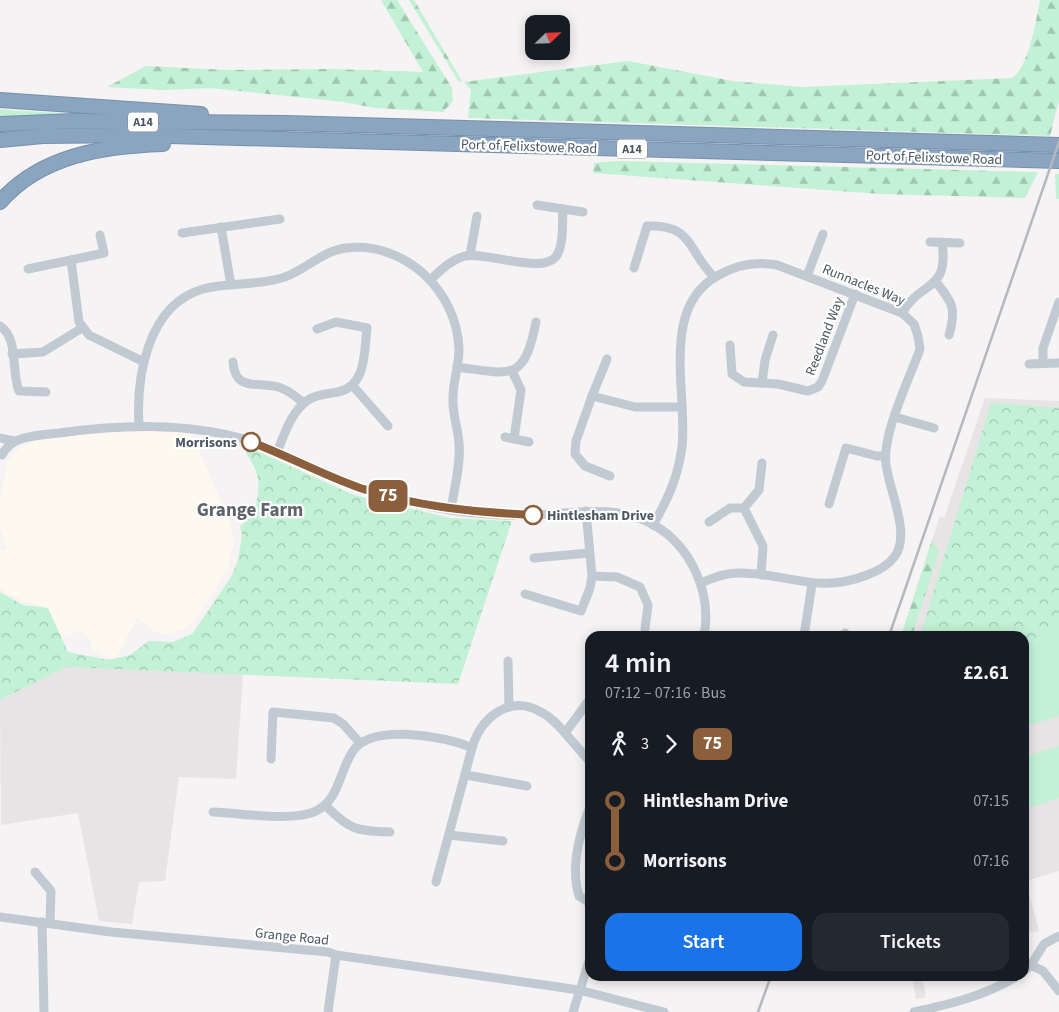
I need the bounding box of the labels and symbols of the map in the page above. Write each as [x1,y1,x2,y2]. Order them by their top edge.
north arrow [525,15,570,60]
road number: A14 [128,112,158,132]
street label: Port of Felixstowe Road [460,135,597,159]
road number: A14 [617,140,647,158]
street label: Port of Felixstowe Road [865,146,1002,170]
street label: Runnacles Way [819,259,909,311]
street label: Reedland Way [801,294,849,379]
marker: Morrisons [241,432,261,452]
place label: Morrisons [175,433,237,453]
line badge: 75 [366,480,410,512]
district label: Grange Farm [197,497,303,524]
marker: Hintlesham Drive [523,505,543,525]
place label: Hintlesham Drive [547,506,654,526]
street label: Grange Road [254,923,330,951]

